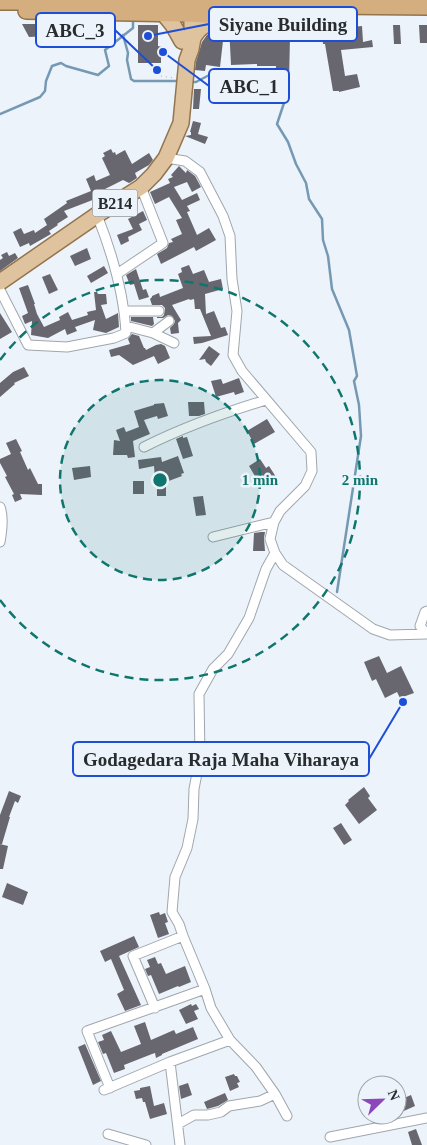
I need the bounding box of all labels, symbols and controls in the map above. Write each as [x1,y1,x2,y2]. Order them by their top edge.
callout: Siyane Building [209,7,357,41]
callout: ABC_3 [36,13,115,47]
text: Siyane Building [219,14,348,35]
text: ABC_3 [45,20,105,41]
callout: ABC_1 [209,69,289,103]
text: ABC_1 [219,76,279,97]
road number: B214 [92,190,138,217]
centre of rings [151,471,169,489]
text: 1 min [242,472,279,488]
text: 2 min [342,472,379,488]
callout: Godagedara Raja Maha Viharaya [73,742,369,776]
text: Godagedara Raja Maha Viharaya [83,749,360,770]
north arrow [357,1075,407,1125]
text: N [385,1088,402,1103]

